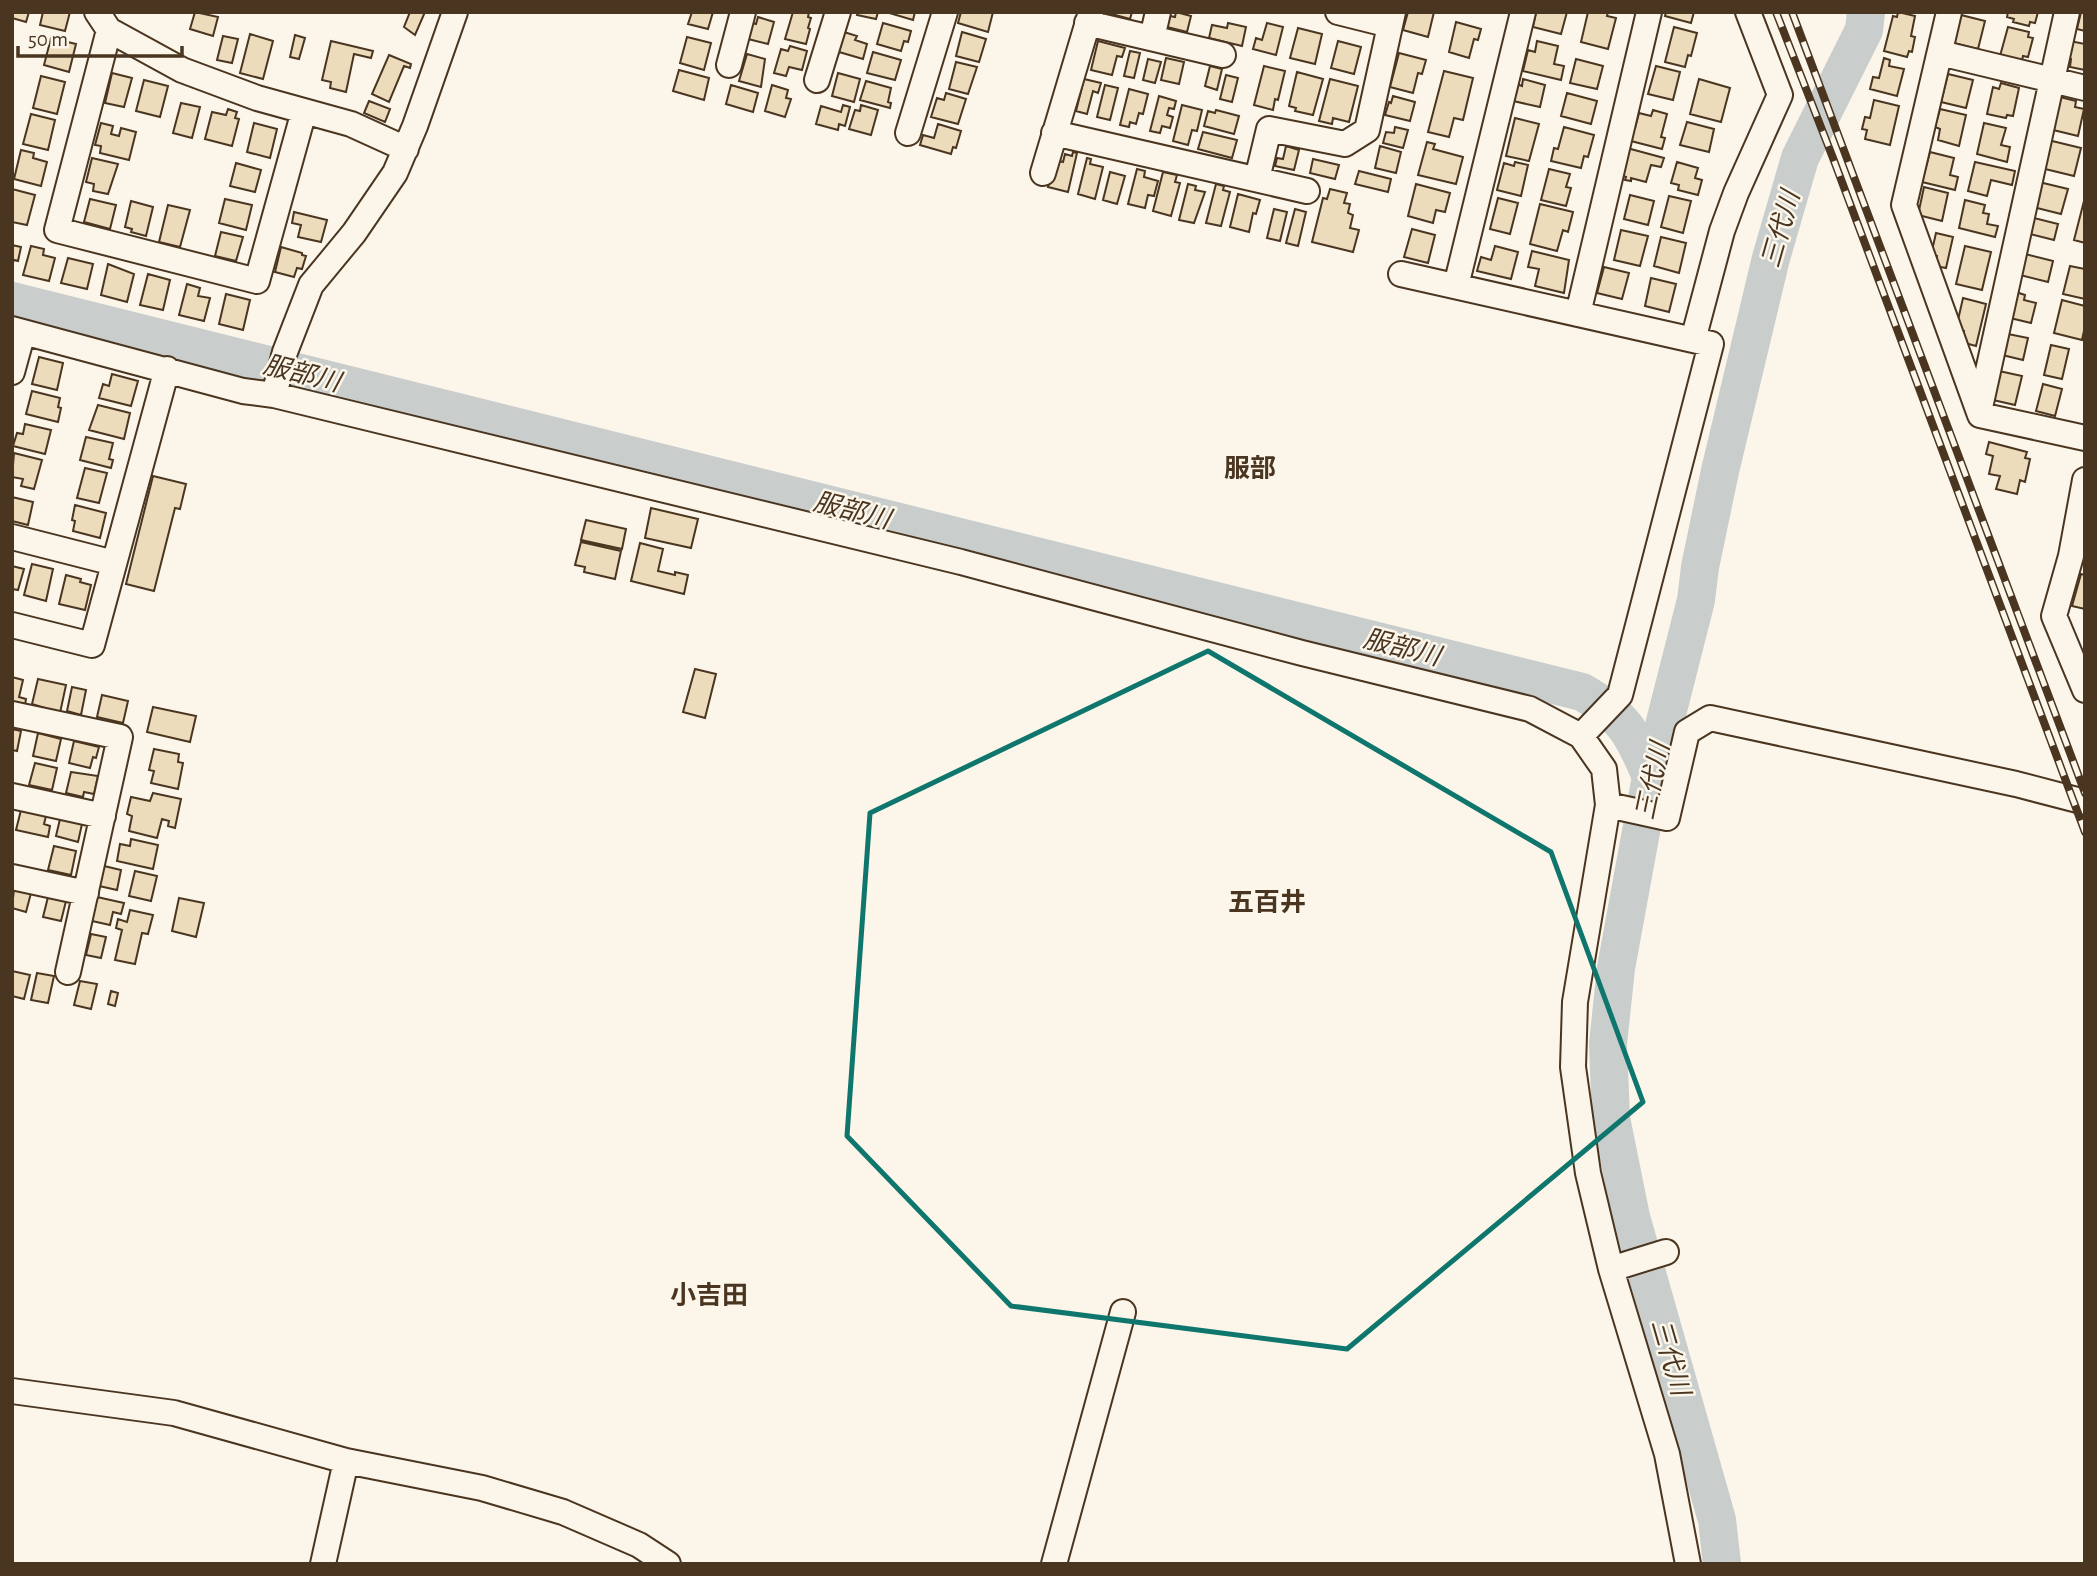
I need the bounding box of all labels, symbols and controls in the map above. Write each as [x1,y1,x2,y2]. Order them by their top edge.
scale bar [18,14,182,58]
text: 50 m [28,29,68,50]
water label: 三代川 [1757,185,1805,270]
water label: 服部川 [261,351,346,397]
district label: 服部 [1224,454,1276,482]
water label: 服部川 [811,488,896,534]
water label: 服部川 [1361,625,1446,671]
water label: 三代川 [1631,737,1674,822]
district label: 五百井 [1228,888,1306,916]
district label: 小吉田 [670,1281,748,1309]
water label: 三代川 [1647,1316,1695,1401]

